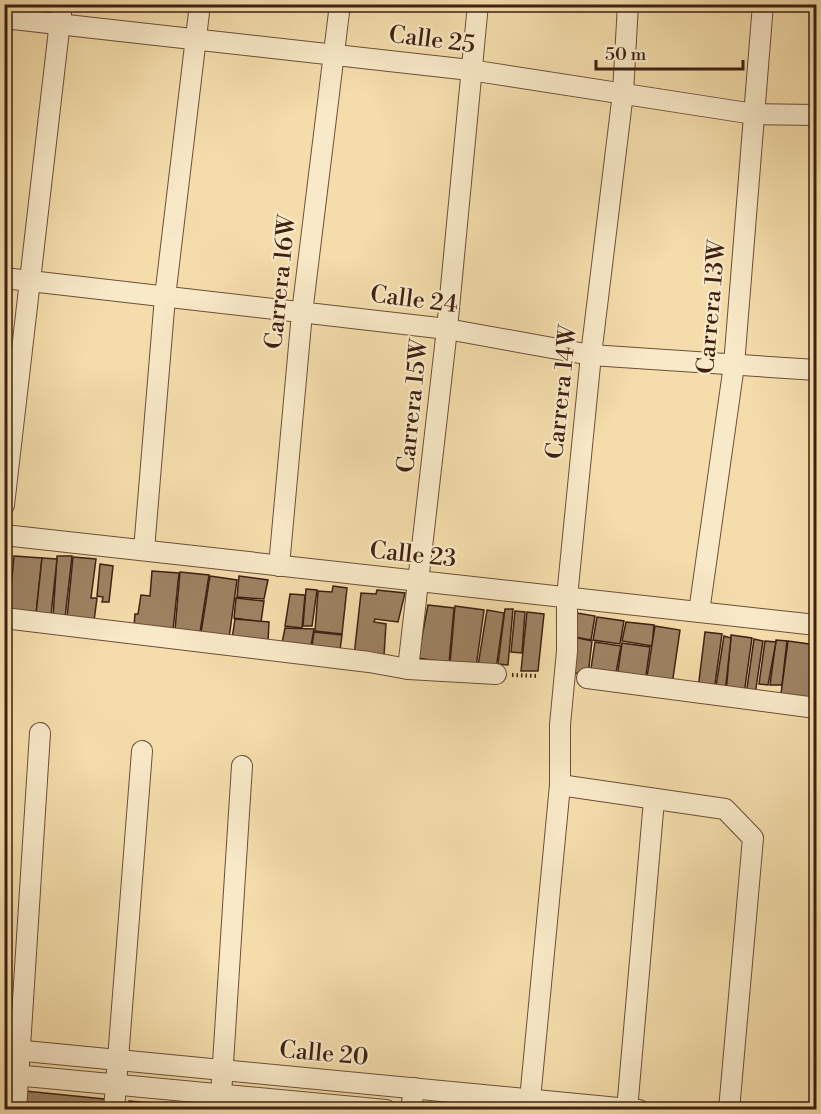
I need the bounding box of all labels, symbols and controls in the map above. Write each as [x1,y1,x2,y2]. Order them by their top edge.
street label: Calle 25 [387,20,477,60]
scale bar [596,33,743,71]
text: 50 m [605,43,647,66]
street label: Carrera 16W [259,212,303,351]
street label: Carrera 13W [691,237,733,375]
street label: Calle 24 [368,280,460,320]
street label: Carrera 14W [540,322,584,460]
street label: Carrera 15W [391,336,435,474]
street label: Calle 23 [368,536,458,574]
street label: Calle 20 [278,1035,370,1073]

